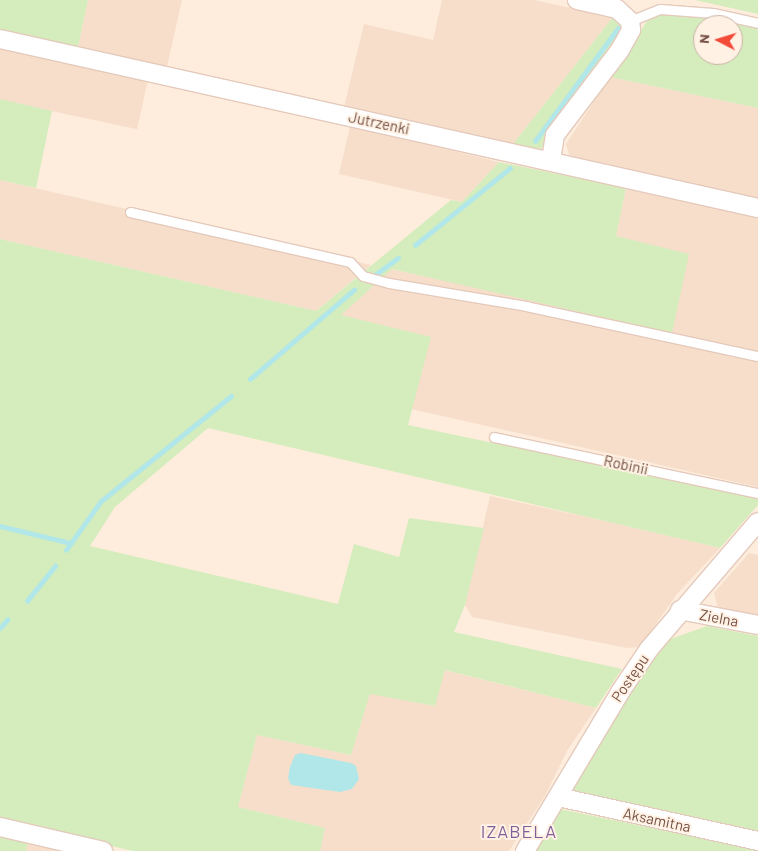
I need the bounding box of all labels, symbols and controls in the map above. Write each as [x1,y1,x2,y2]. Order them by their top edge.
north arrow [693,15,743,65]
text: N [695,33,712,44]
street label: Jutrzenki [347,108,411,138]
street label: Robinii [602,452,650,478]
street label: Zielna [698,605,740,631]
street label: Postępu [608,651,652,705]
street label: Aksamitna [621,804,693,836]
district label: IZABELA [480,820,558,842]

